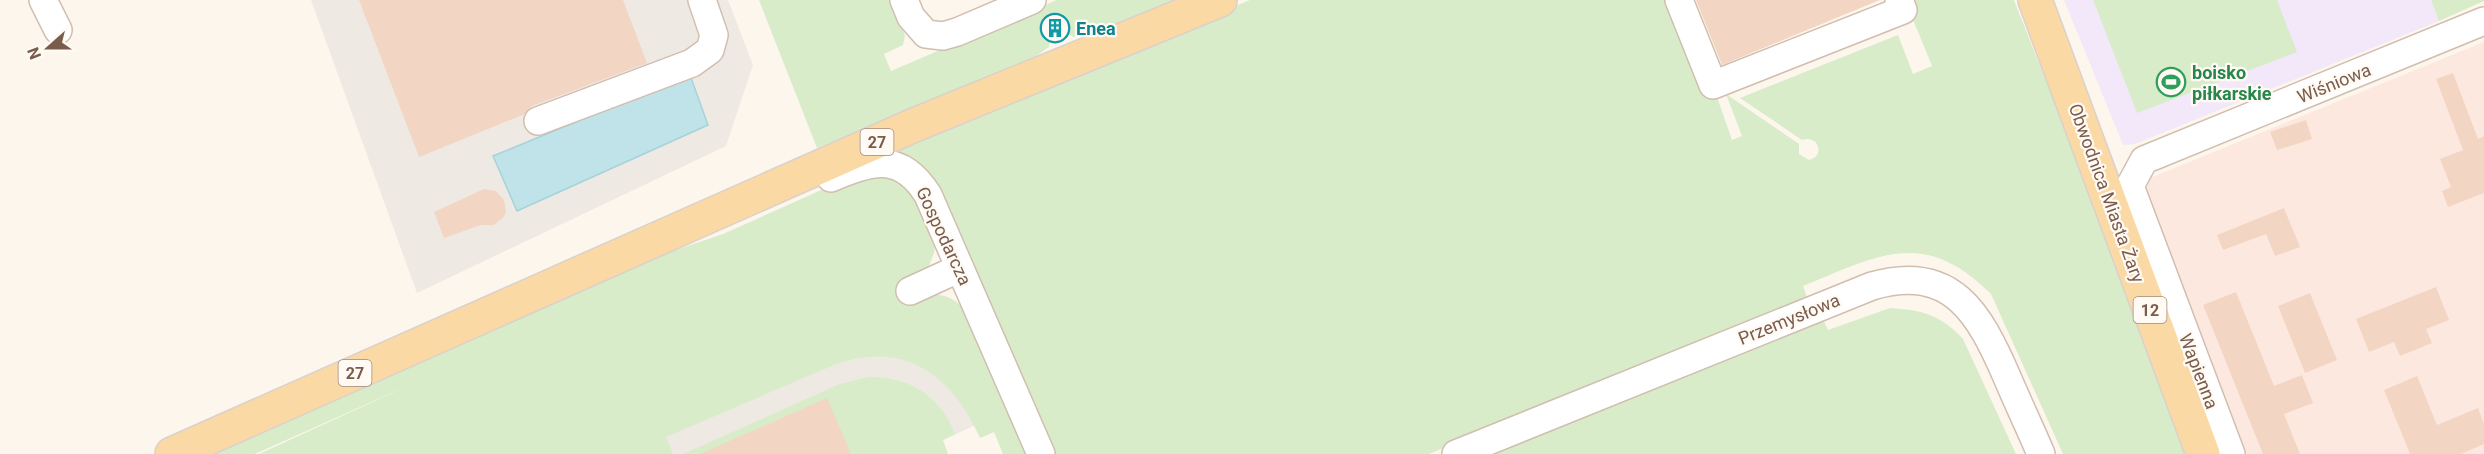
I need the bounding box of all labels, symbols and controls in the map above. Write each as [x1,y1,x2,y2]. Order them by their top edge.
building icon: Enea [1039,12,1071,44]
north arrow [18,18,78,78]
place label: Enea [1076,18,1116,39]
text: N [24,45,45,62]
street label: Wiśniowa [2294,59,2374,107]
place label: boisko piłkarskie [2192,62,2272,104]
sports icon: boisko piłkarskie [2155,66,2187,98]
street label: Obwodnica Miasta Żary [2065,101,2149,286]
road number: 27 [860,129,894,155]
street label: Gospodarcza [912,183,976,289]
street label: Przemysłowa [1735,289,1843,349]
road number: 12 [2134,297,2166,323]
street label: Wapienna [2175,330,2223,412]
road number: 27 [338,360,372,386]

